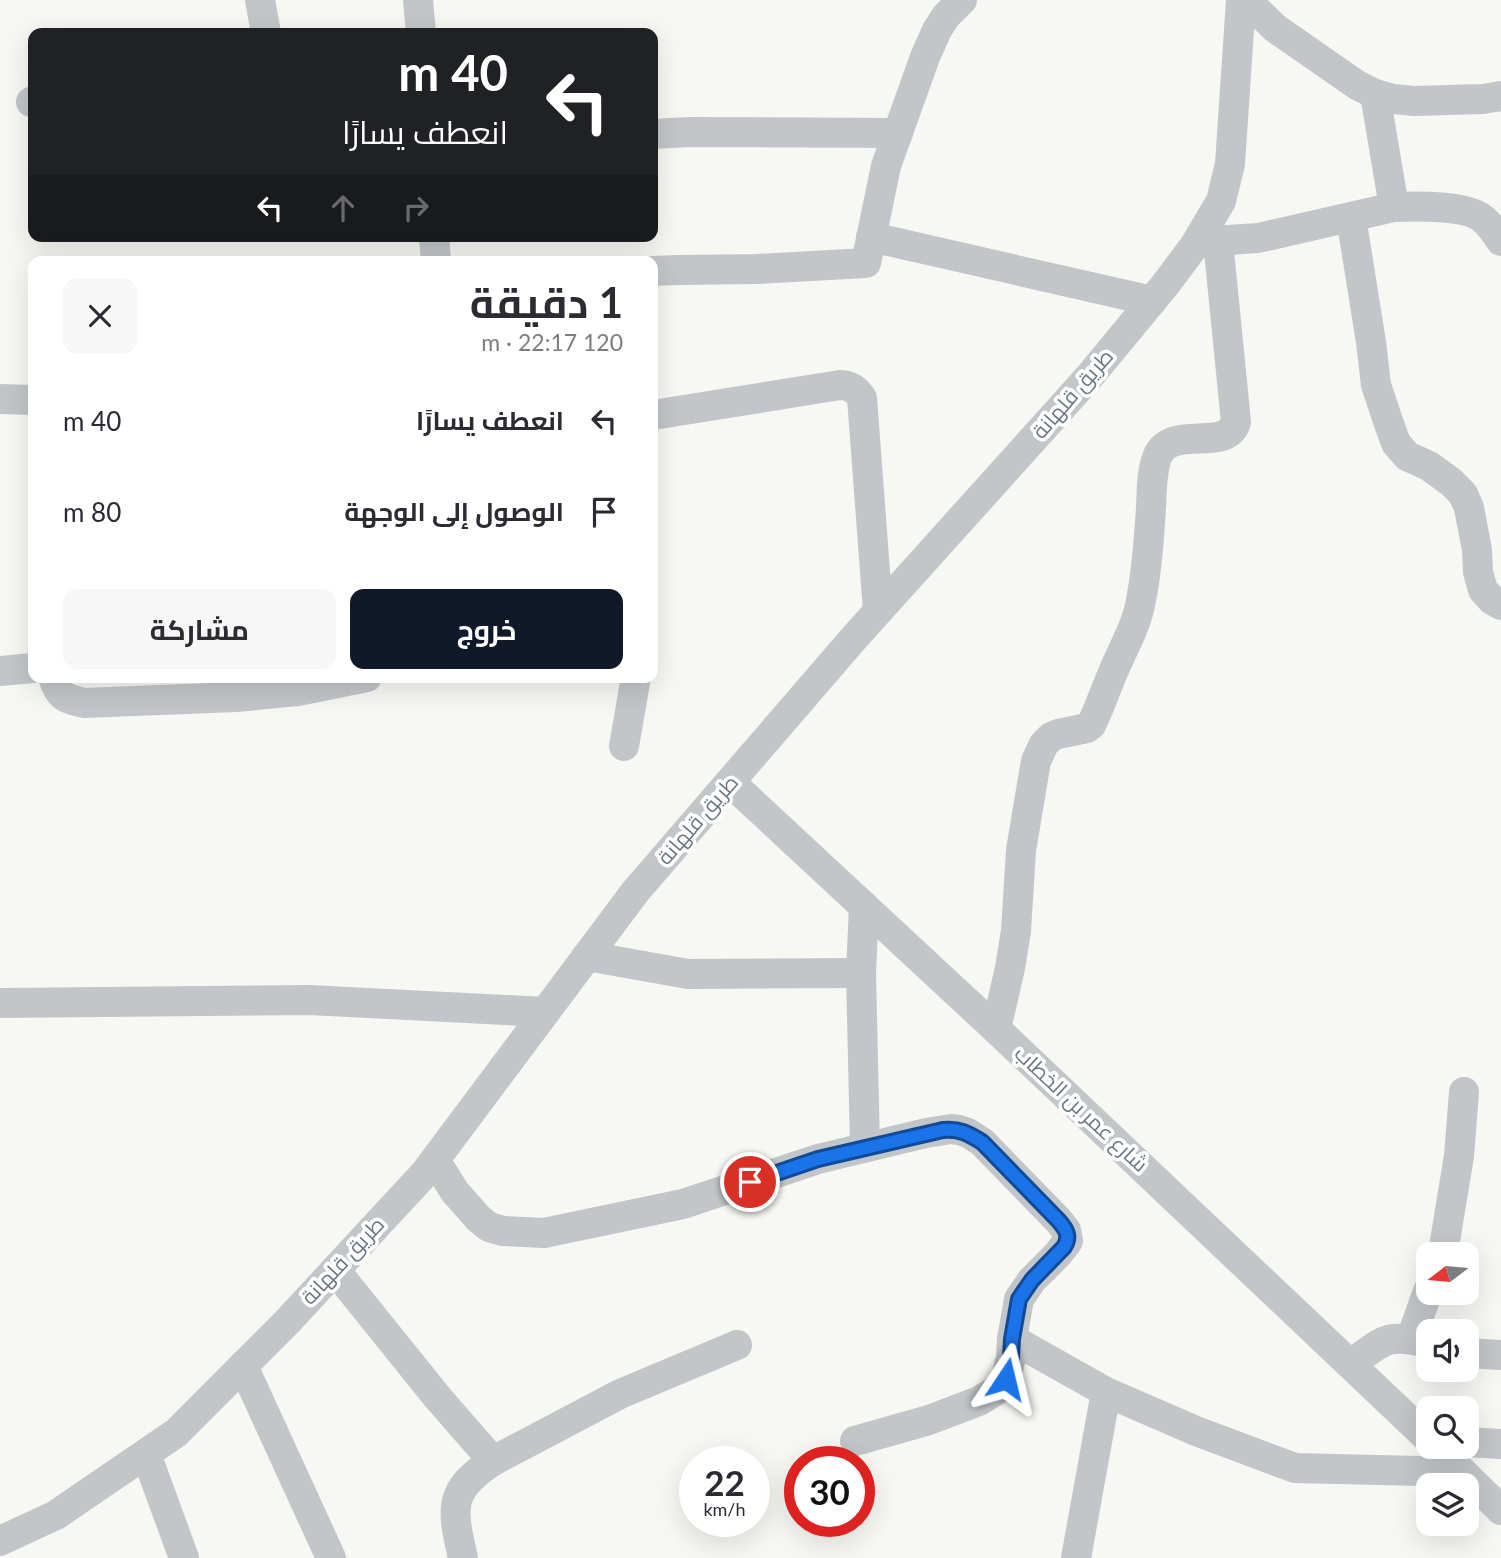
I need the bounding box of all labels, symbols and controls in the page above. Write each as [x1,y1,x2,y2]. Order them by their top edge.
text: 40 m [398,43,508,101]
icon: left [532,56,623,147]
text: انعطف يسارًا [342,112,508,151]
icon: left [251,189,289,227]
icon: ahead [324,189,362,227]
icon: right [397,189,435,227]
text: 1 دقيقة [470,277,623,327]
button: close [63,279,137,353]
text: 120 m · 22:17 [481,328,623,356]
street label: طريق قلهانة [1026,343,1119,444]
icon: left [585,402,623,440]
text: انعطف يسارًا [416,404,564,436]
text: 40 m [63,405,121,437]
icon: arrive [585,493,623,531]
text: الوصول إلى الوجهة [344,495,564,527]
text: 80 m [63,496,121,528]
button: مشاركة [63,589,336,669]
button: خروج [350,589,623,669]
street label: طريق قلهانة [651,769,744,870]
street label: شارع عمر بن الخطاب [1008,1040,1154,1178]
pin [720,1152,780,1212]
icon: arrive [731,1163,769,1201]
street label: طريق قلهانة [295,1211,390,1310]
north arrow [1416,1242,1479,1306]
map controls [1416,1242,1479,1536]
button: sound [1416,1319,1479,1382]
position arrow [969,1342,1043,1416]
button: search [1416,1396,1479,1459]
speed limit sign: 30 [784,1446,875,1537]
text: 22 [704,1461,745,1503]
button: layers [1416,1473,1479,1536]
text: km/h [703,1498,746,1520]

